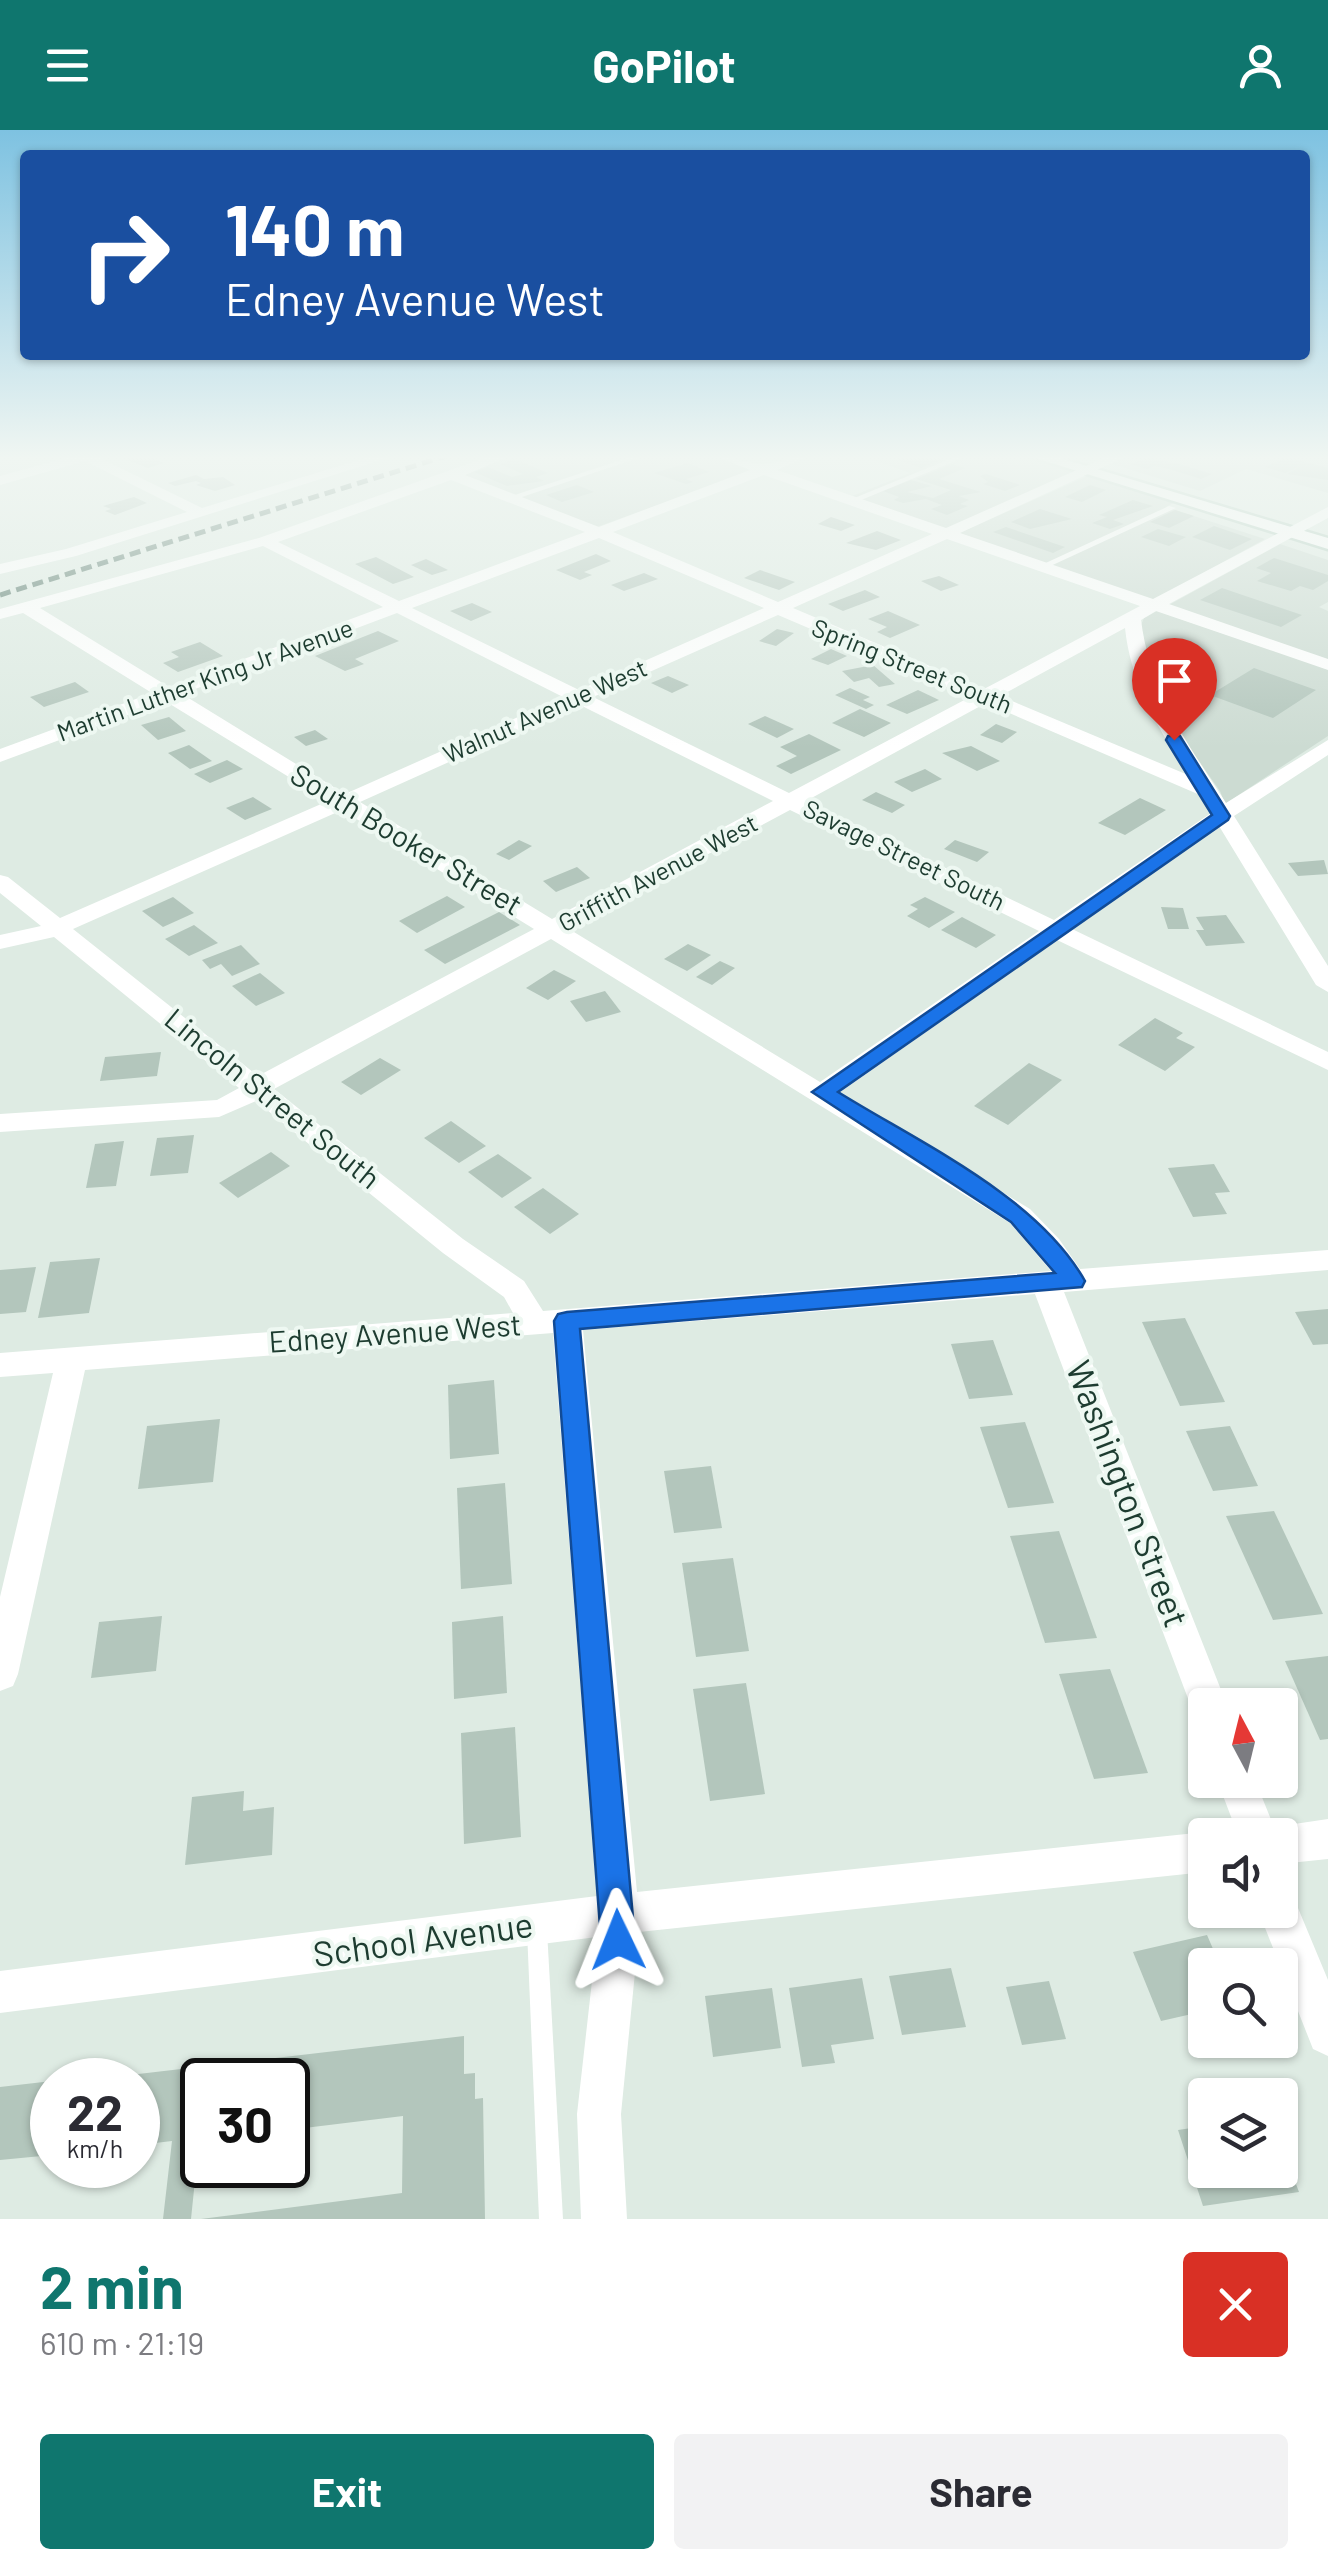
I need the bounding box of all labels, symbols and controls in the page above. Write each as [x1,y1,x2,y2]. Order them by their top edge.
icon: menu [40,38,95,93]
text: GoPilot [592,38,736,92]
icon: person [1233,38,1288,93]
text: 140 m [225,186,404,270]
icon: right [60,190,190,320]
text: Edney Avenue West [225,271,605,325]
street label: Martin Luther King Jr Avenue [52,611,357,747]
street label: Spring Street South [808,611,1017,719]
pin [1132,638,1217,741]
street label: Walnut Avenue West [438,652,651,768]
icon: arrive [1147,653,1202,708]
street label: South Booker Street [285,755,529,922]
street label: Savage Street South [799,792,1010,916]
street label: Griffith Avenue West [553,807,762,937]
street label: Lincoln Street South [158,1000,388,1195]
street label: Edney Avenue West [267,1305,522,1359]
street label: Washington Street [1059,1354,1199,1632]
north arrow [1188,1688,1298,1798]
map controls [1188,1688,1298,2188]
button: sound [1188,1818,1298,1928]
position arrow [566,1888,670,1992]
street label: School Avenue [310,1902,535,1974]
button: search [1188,1948,1298,2058]
speed limit sign: 30 [180,2058,310,2188]
button: layers [1188,2078,1298,2188]
text: 22 [67,2081,123,2141]
text: km/h [67,2133,123,2163]
text: 2 min [40,2249,184,2321]
button: close [1183,2252,1288,2357]
text: 610 m · 21:19 [40,2323,204,2361]
button: Exit [40,2434,654,2549]
button: Share [674,2434,1288,2549]

